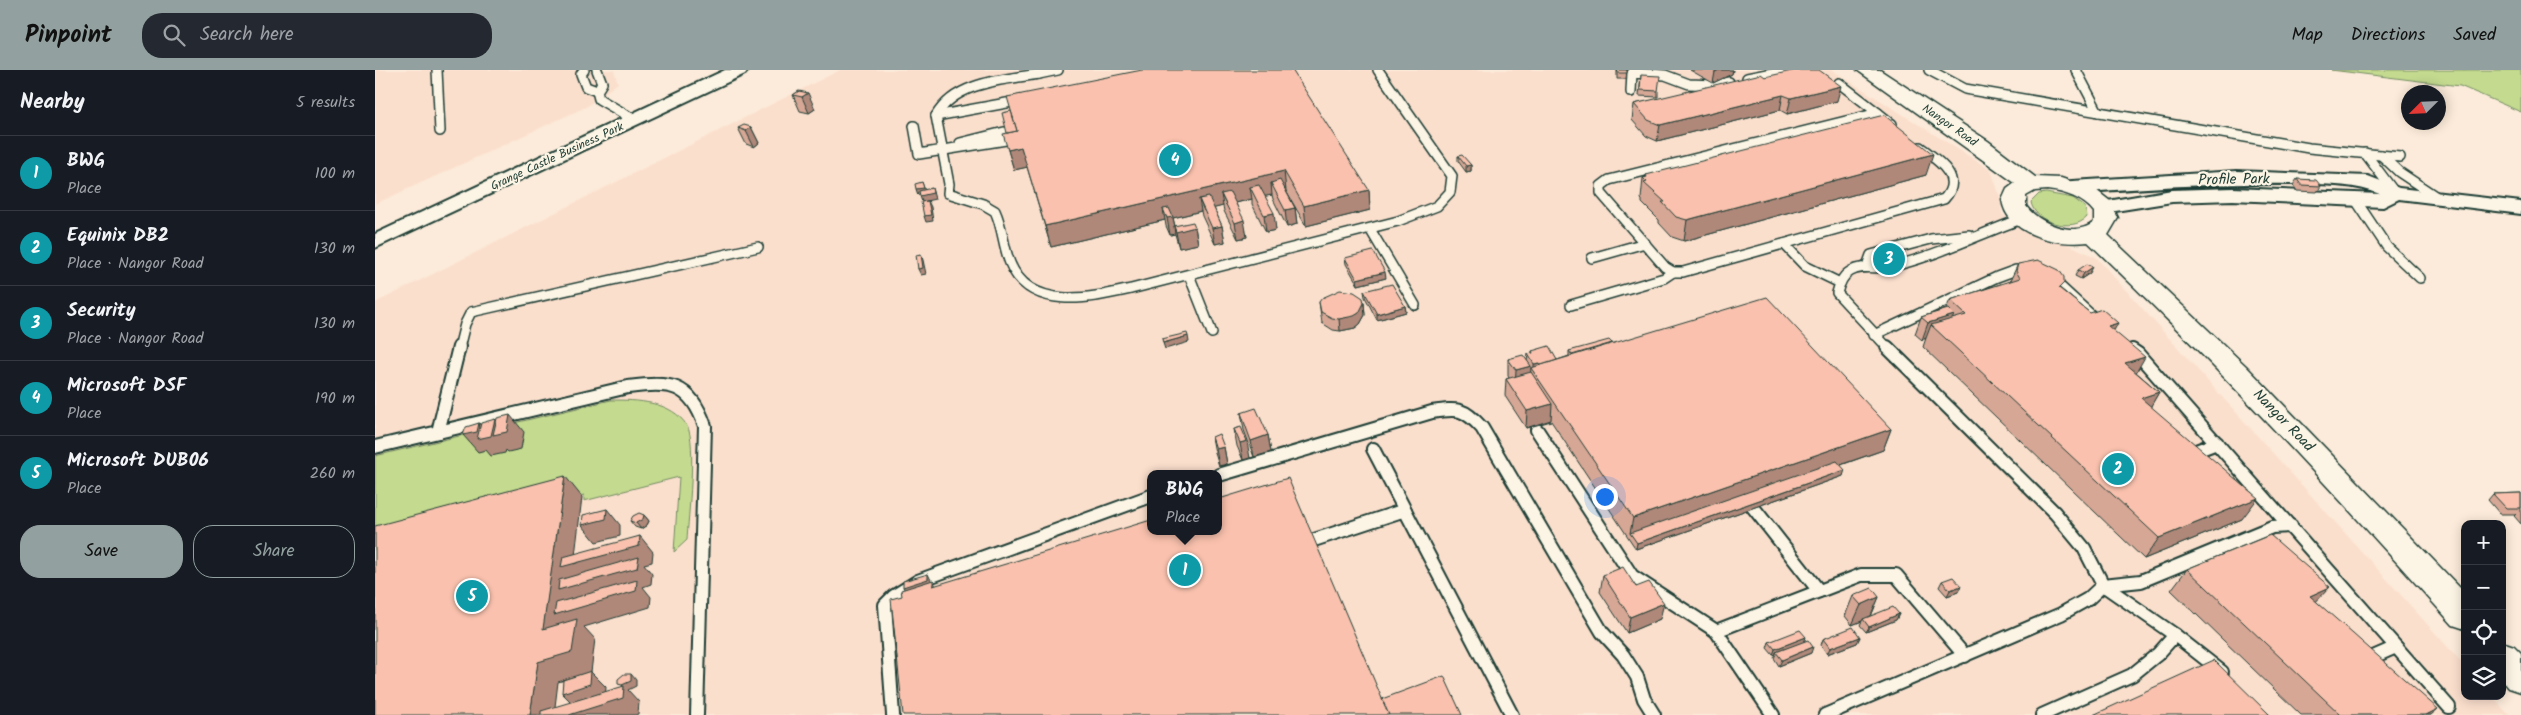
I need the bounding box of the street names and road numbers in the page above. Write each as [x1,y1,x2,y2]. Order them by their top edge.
street label: Nangor Road [1918,99,1982,152]
street label: Grange Castle Business Park [488,117,627,196]
street label: Profile Park [2198,167,2271,193]
street label: Nangor Road [2247,384,2320,458]

